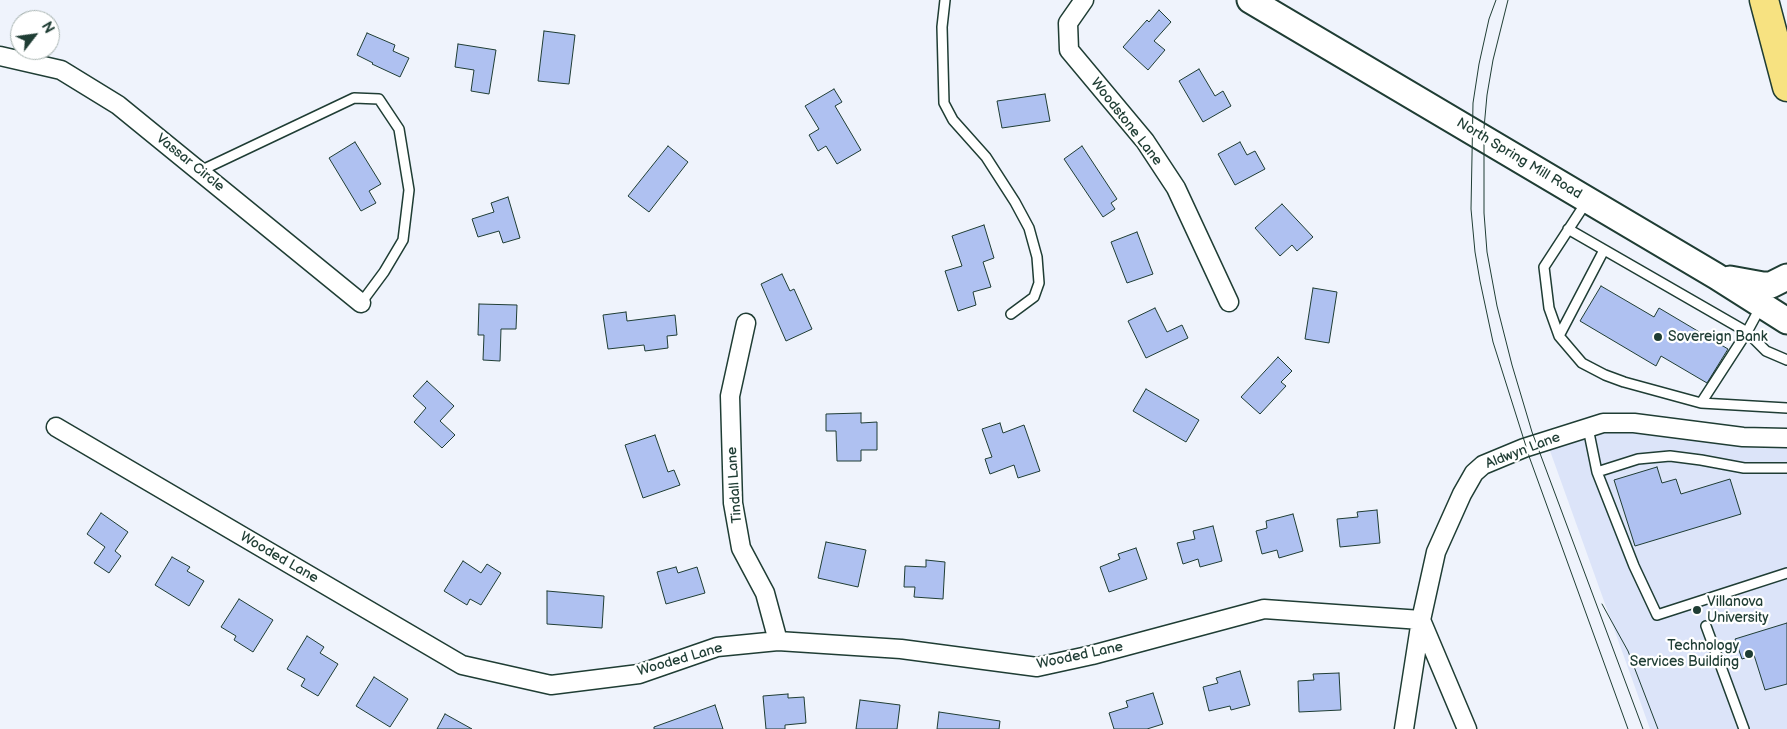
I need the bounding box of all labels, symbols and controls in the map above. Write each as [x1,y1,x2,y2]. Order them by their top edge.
north arrow [10,10,60,60]
text: N [38,19,58,37]
street label: Woodstone Lane [1087,75,1165,169]
street label: North Spring Mill Road [1453,115,1585,203]
street label: Vassar Circle [153,130,227,196]
place label: Sovereign Bank [1668,329,1768,345]
marker: Sovereign Bank [1652,331,1664,343]
street label: Aldwyn Lane [1483,429,1563,473]
street label: Tindall Lane [724,446,746,524]
street label: Wooded Lane [237,529,321,587]
place label: Villanova University [1707,594,1769,626]
marker: Villanova University [1691,604,1703,616]
place label: Technology Services Building [1630,638,1739,670]
street label: Wooded Lane [1035,639,1125,673]
street label: Wooded Lane [636,640,724,680]
marker: Technology Services Building [1743,648,1755,660]

